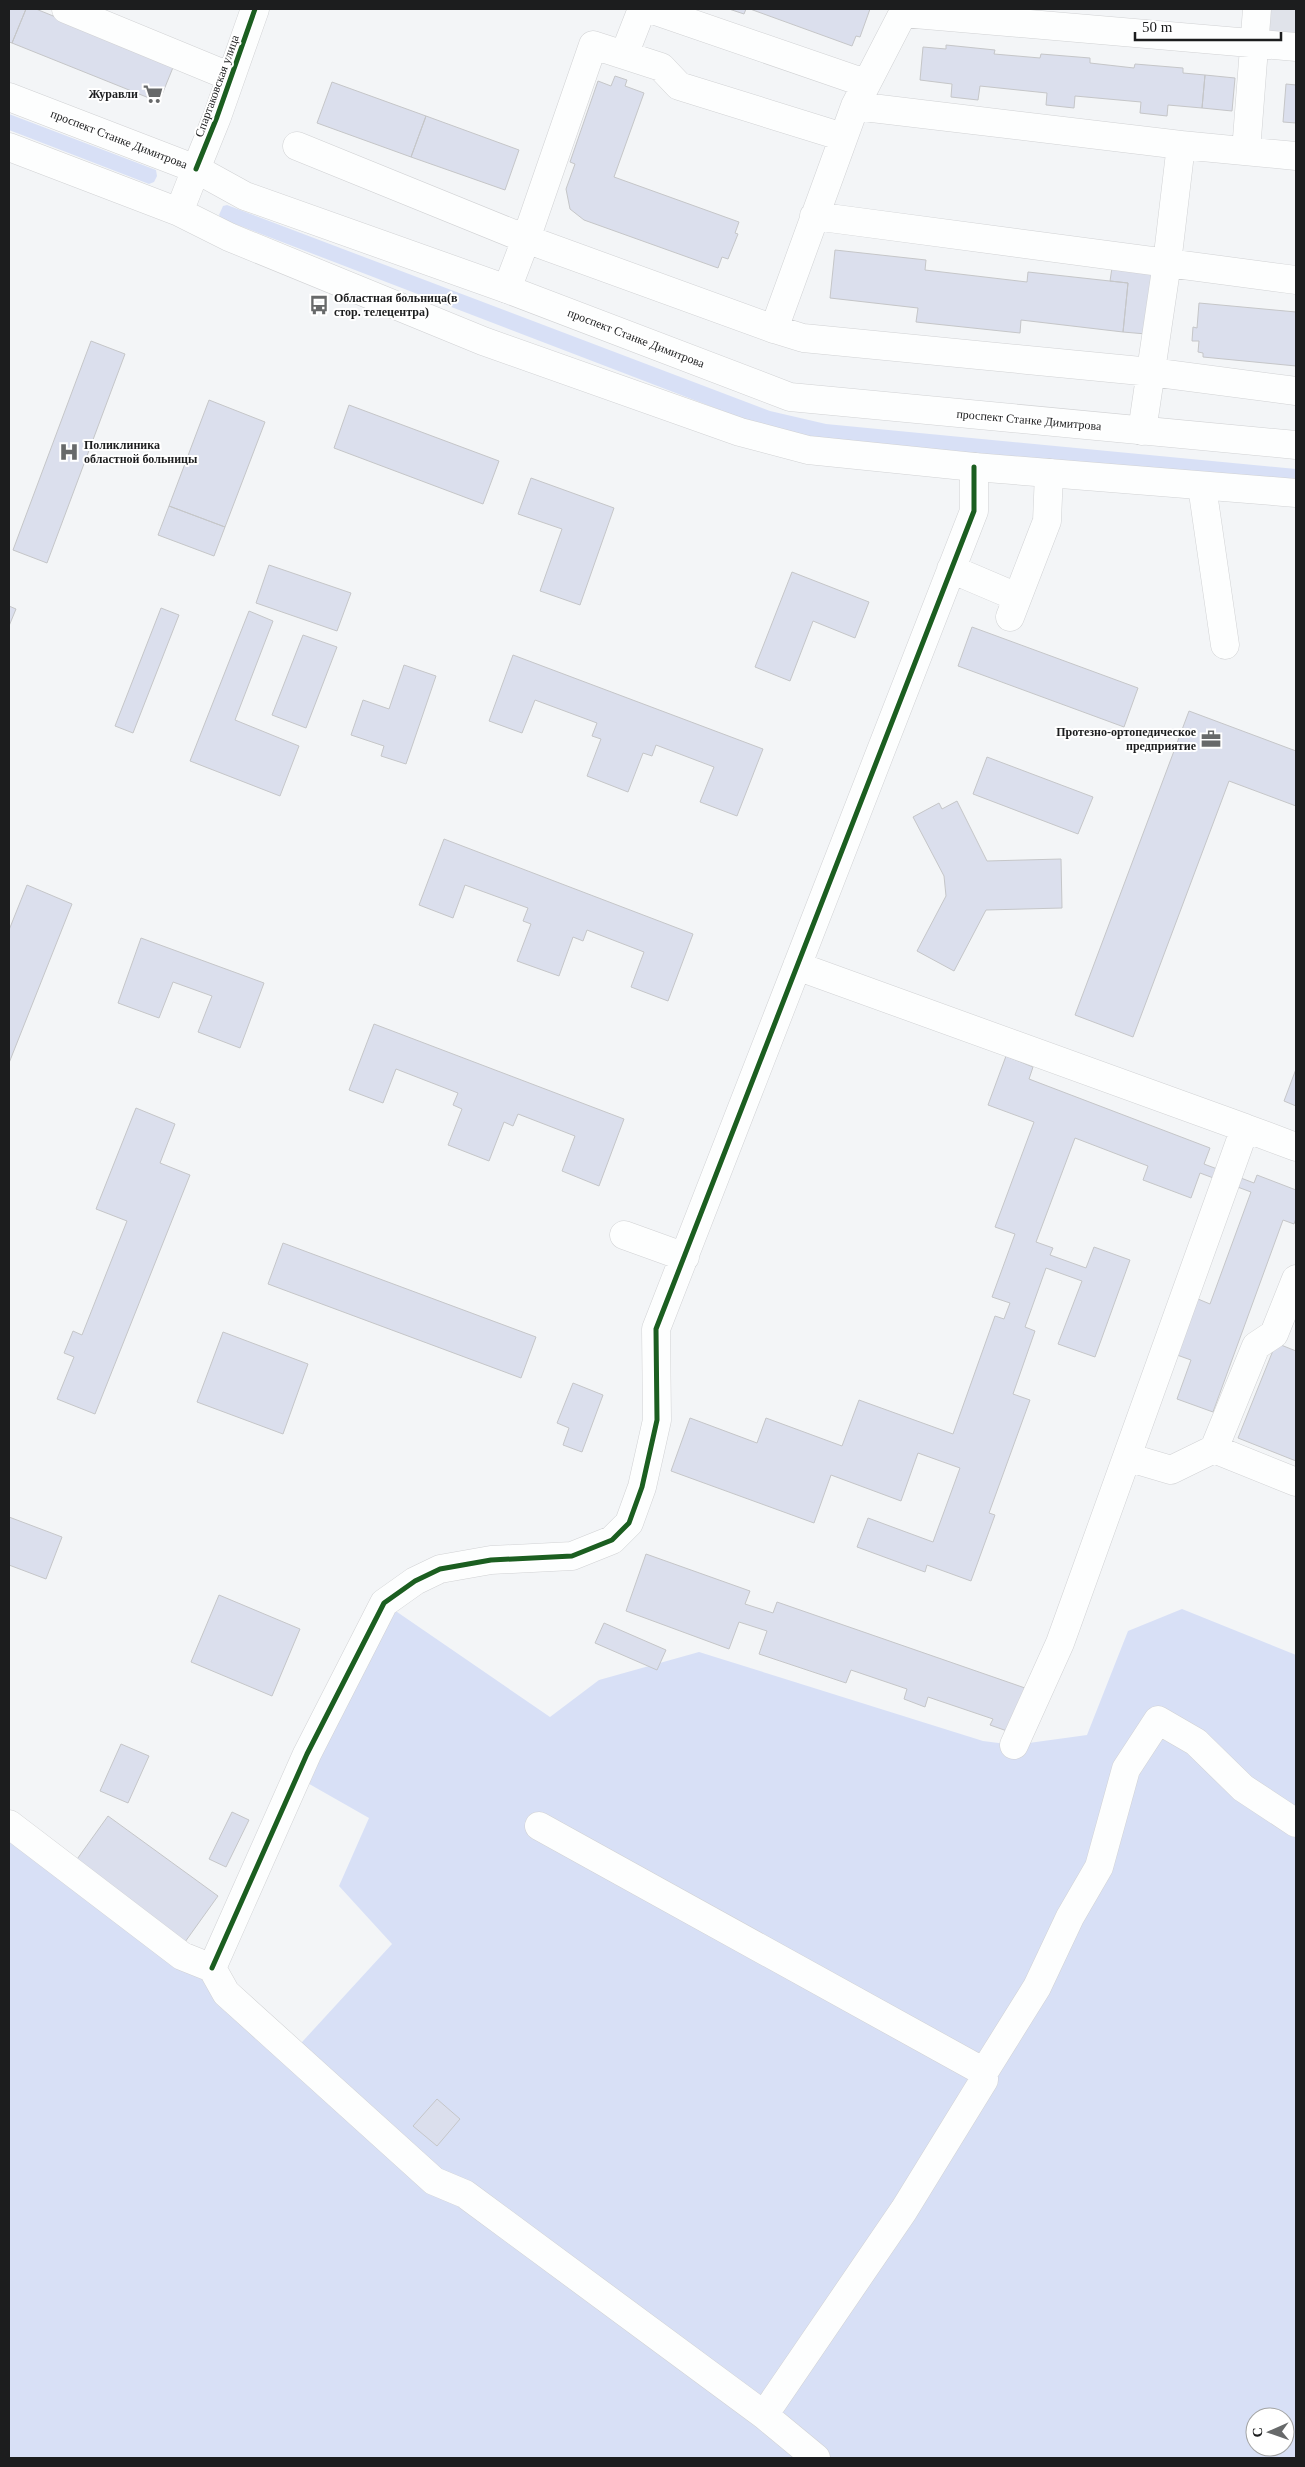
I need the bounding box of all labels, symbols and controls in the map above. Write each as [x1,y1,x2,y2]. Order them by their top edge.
scale bar [1135,10,1281,42]
text: 50 m [1142,19,1173,35]
street label: Спартаковская улица [192,32,242,139]
supermarket icon: Журавли [142,83,164,105]
place label: Журавли [88,87,138,101]
street label: проспект Станке Димитрова [49,106,190,172]
place label: Областная больница(в стор. телецентра) [334,291,458,319]
bus stop icon: Областная больница(в стор. телецентра) [308,294,330,316]
street label: проспект Станке Димитрова [566,305,707,371]
street label: проспект Станке Димитрова [956,407,1103,433]
place label: Поликлиника областной больницы [84,438,198,466]
hospital icon: Поликлиника областной больницы [58,441,80,463]
place label: Протезно-ортопедическое предприятие [1056,725,1197,753]
office icon: Протезно-ортопедическое предприятие [1200,728,1222,750]
north arrow [1245,2407,1295,2457]
text: С [1250,2427,1265,2438]

